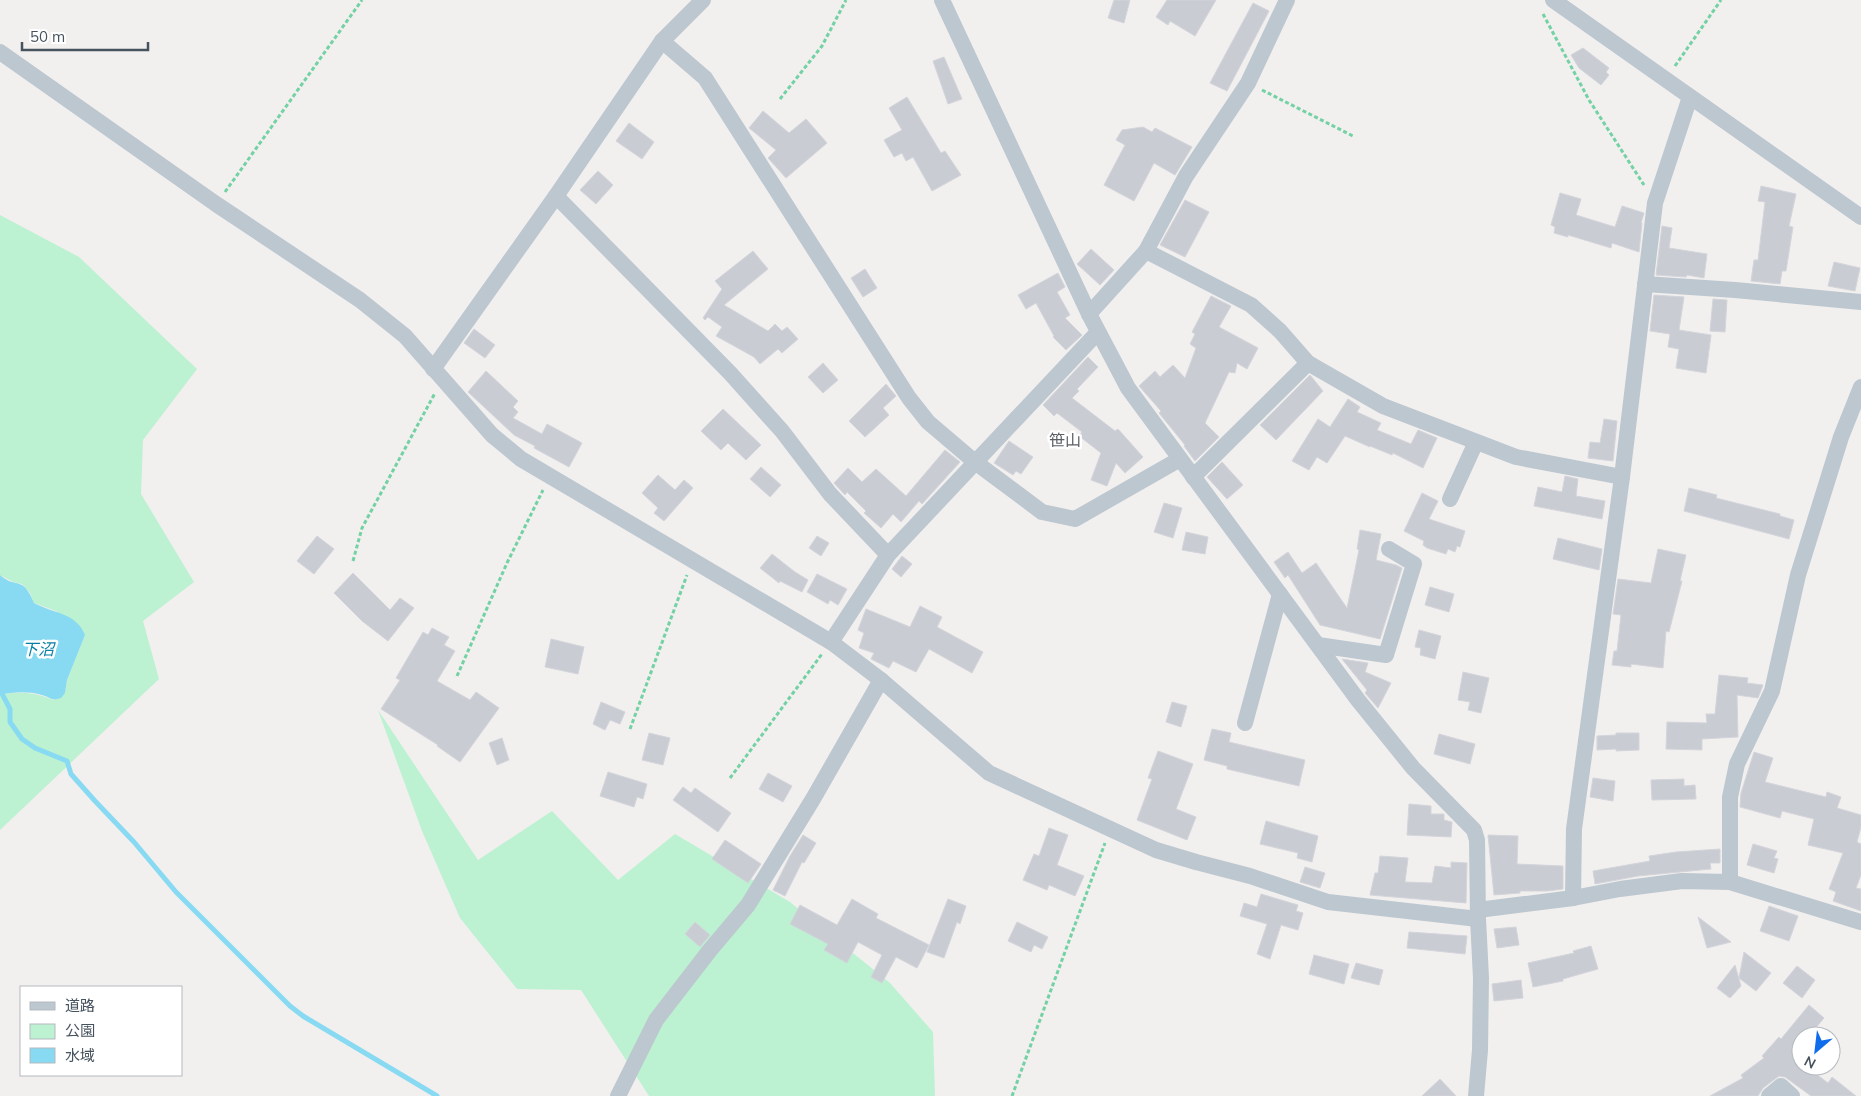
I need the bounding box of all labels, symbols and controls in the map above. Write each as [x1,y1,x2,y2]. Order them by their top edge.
scale bar [22,20,149,52]
text: 50 m [30,27,65,46]
district label: 笹山 [1049,430,1081,450]
water label: 下沼 [22,639,56,659]
legend [20,986,182,1076]
text: 道路 [65,996,95,1015]
text: 公園 [65,1021,95,1040]
north arrow [1791,1026,1841,1076]
text: 水域 [65,1046,95,1065]
text: N [1801,1052,1819,1073]

